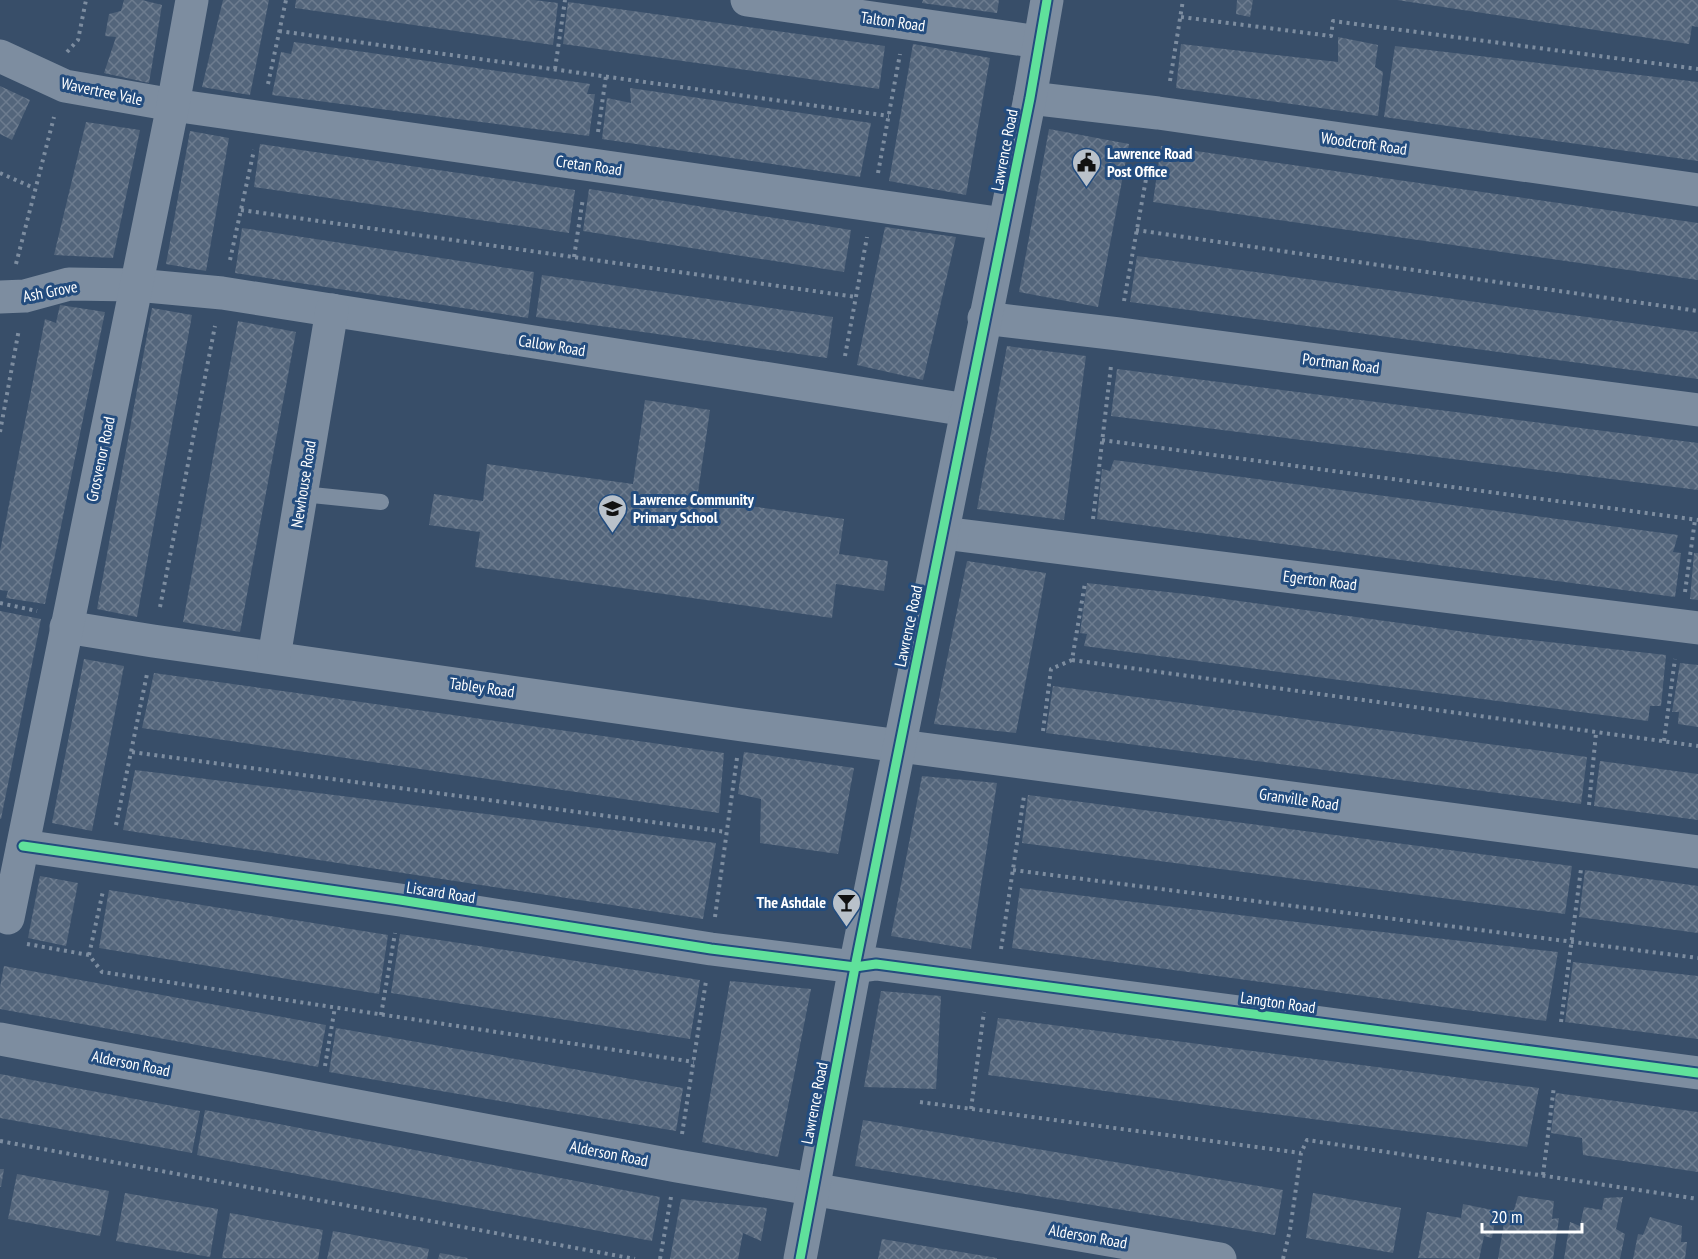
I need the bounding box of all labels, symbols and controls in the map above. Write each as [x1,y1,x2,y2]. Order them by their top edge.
street label: Talton Road [860,7,927,35]
street label: Wavertree Vale [60,73,144,109]
street label: Lawrence Road [986,107,1022,193]
street label: Woodcroft Road [1320,127,1408,159]
place label: Lawrence Road Post Office [1107,143,1192,181]
public building icon: Lawrence Road Post Office [1070,146,1102,188]
street label: Cretan Road [555,150,623,180]
street label: Ash Grove [21,276,79,306]
street label: Callow Road [517,330,587,360]
street label: Portman Road [1301,348,1381,378]
street label: Grosvenor Road [81,415,119,503]
street label: Newhouse Road [286,439,320,529]
place label: Lawrence Community Primary School [633,489,754,527]
school or university icon: Lawrence Community Primary School [596,492,628,534]
street label: Egerton Road [1282,566,1358,594]
street label: Lawrence Road [890,583,926,669]
street label: Tabley Road [448,673,516,701]
street label: Granville Road [1258,784,1340,814]
street label: Liscard Road [405,877,477,907]
bar icon: The Ashdale [831,886,863,928]
place label: The Ashdale [756,892,826,912]
street label: Langton Road [1239,987,1317,1017]
street label: Alderson Road [90,1046,172,1080]
street label: Lawrence Road [796,1060,832,1146]
street label: Alderson Road [568,1136,650,1170]
scale bar [1482,1196,1582,1234]
text: 20 m [1491,1205,1523,1228]
street label: Alderson Road [1047,1219,1129,1253]

